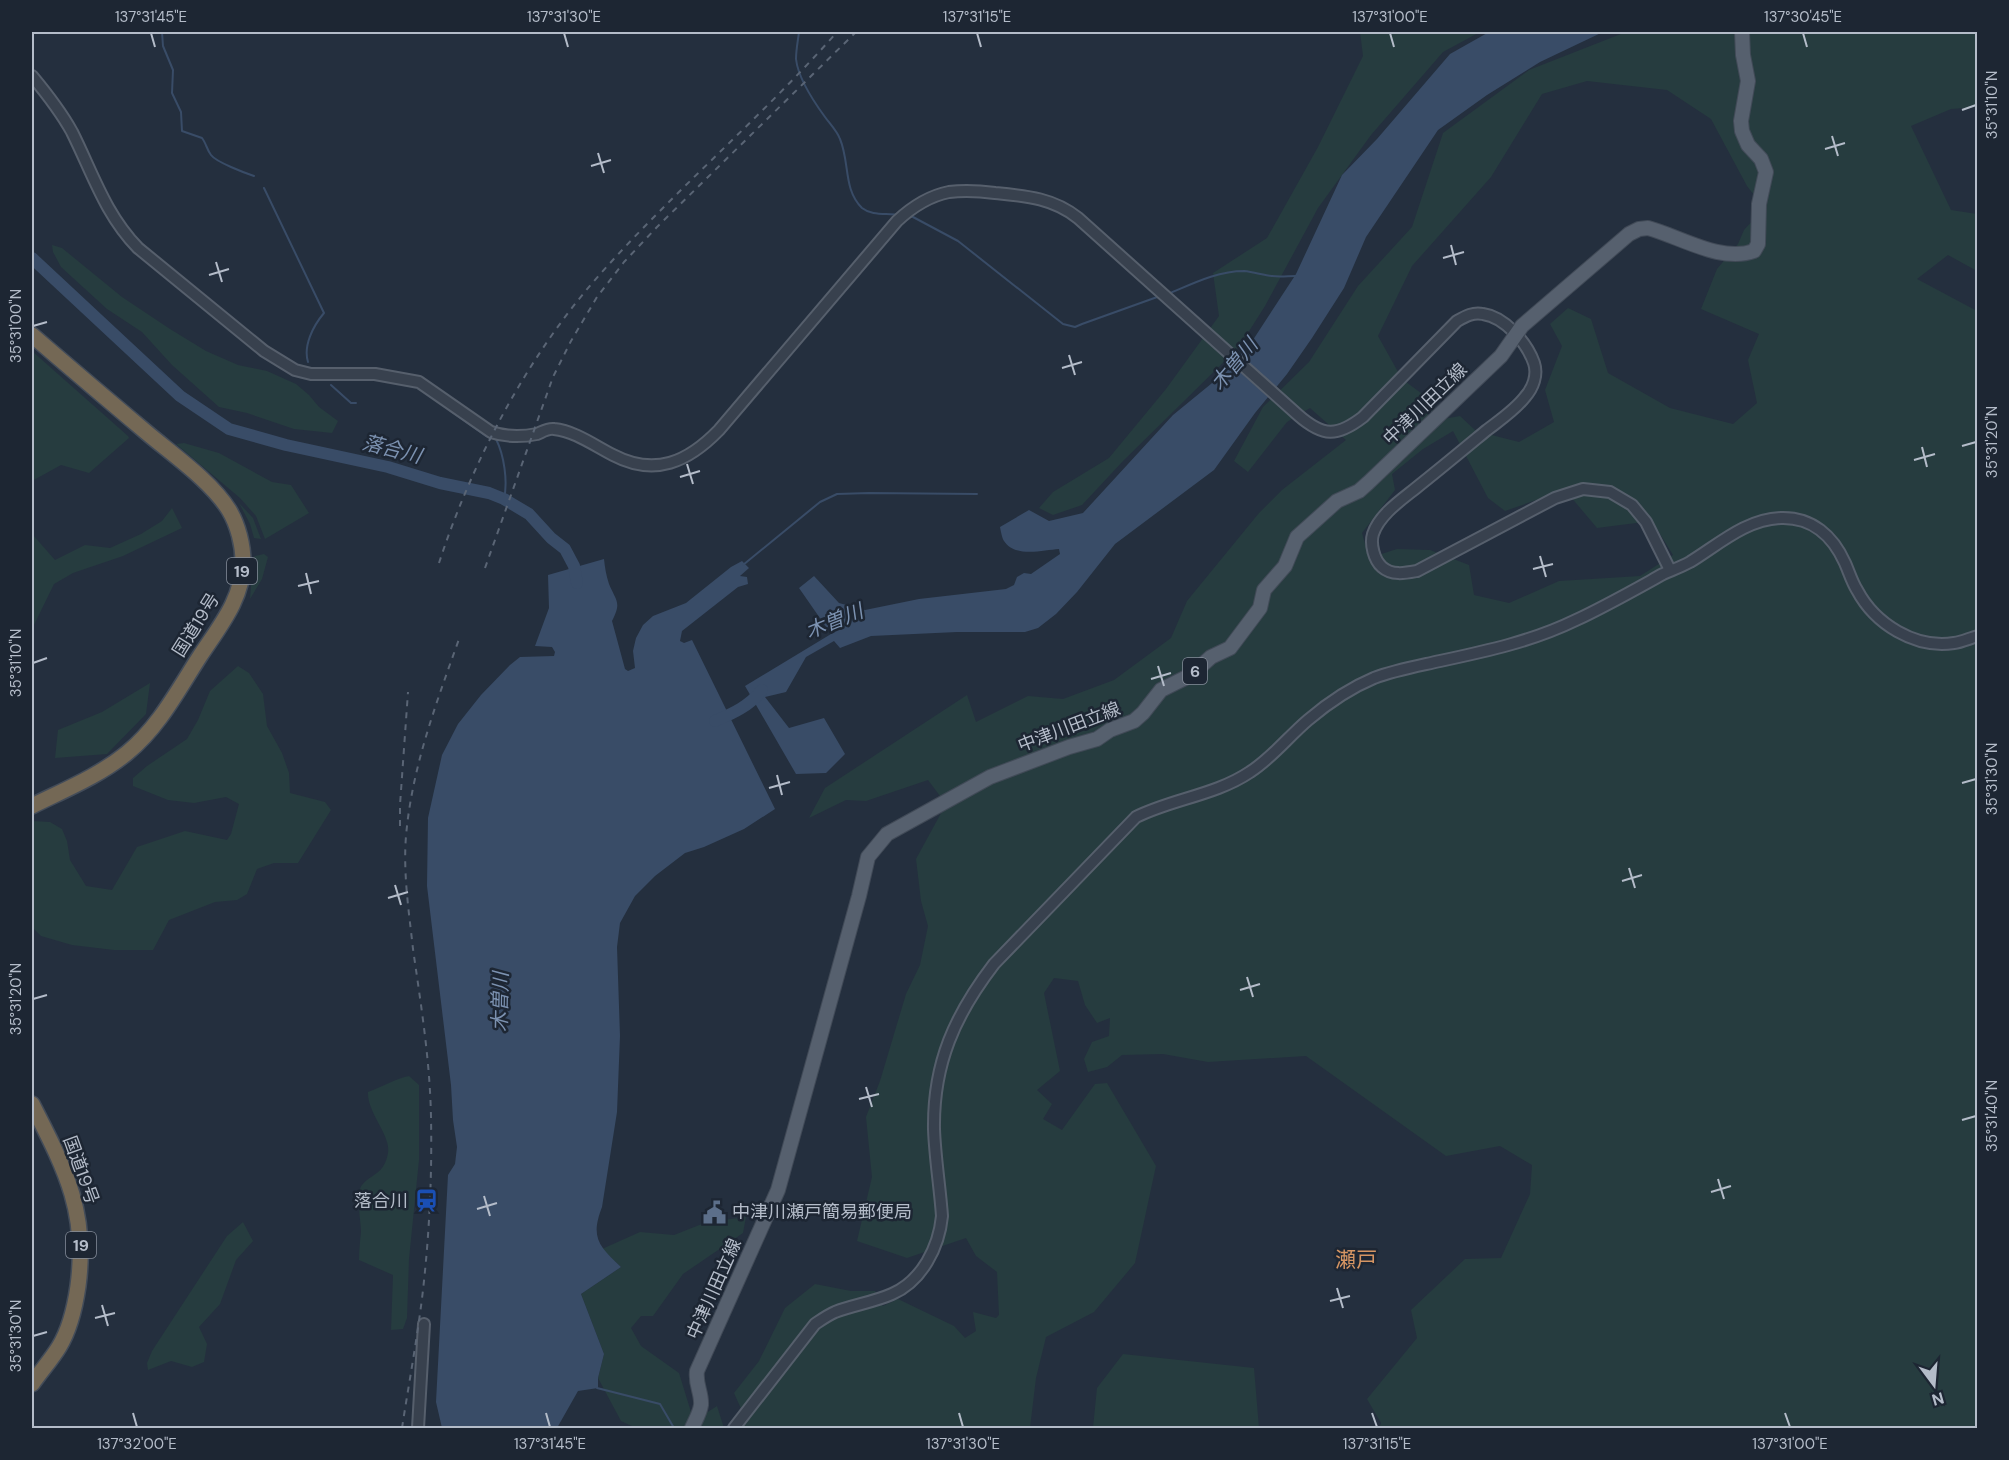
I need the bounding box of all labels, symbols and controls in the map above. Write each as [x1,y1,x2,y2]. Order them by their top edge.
text: 137°31'45"E [115,7,187,27]
text: 137°31'30"E [527,7,601,27]
text: 137°31'15"E [943,7,1011,27]
text: 137°31'00"E [1352,7,1428,27]
text: 137°30'45"E [1764,7,1842,27]
text: 35°31'10"N [1982,71,2002,139]
text: 35°31'00"N [6,289,26,363]
water label: 木曽川 [1205,331,1265,395]
street label: 中津川田立線 [1378,358,1472,450]
text: 35°31'20"N [1982,406,2002,478]
water label: 落合川 [360,429,426,469]
road number: 19 [227,558,257,584]
street label: 国道19号 [167,589,225,661]
water label: 木曽川 [801,597,869,644]
text: 35°31'10"N [6,629,26,697]
road number: 6 [1183,658,1207,684]
street label: 中津川田立線 [1014,696,1124,758]
text: 35°31'30"N [1982,743,2002,815]
text: 35°31'20"N [6,963,26,1035]
water label: 木曽川 [486,970,514,1032]
text: 35°31'40"N [1982,1080,2002,1152]
street label: 国道19号 [58,1133,104,1207]
station icon: 落合川 [413,1188,439,1214]
place label: 落合川 [354,1189,408,1213]
public building icon: 中津川瀬戸簡易郵便局 [701,1199,727,1225]
place label: 中津川瀬戸簡易郵便局 [732,1200,912,1224]
road number: 19 [66,1232,96,1258]
street label: 中津川田立線 [681,1235,747,1343]
district label: 瀬戸 [1335,1246,1377,1274]
text: 35°31'30"N [6,1300,26,1372]
north arrow [1904,1355,1964,1415]
text: N [1929,1387,1947,1411]
text: 137°32'00"E [97,1434,177,1454]
text: 137°31'45"E [514,1434,586,1454]
text: 137°31'30"E [926,1434,1000,1454]
text: 137°31'15"E [1343,1434,1411,1454]
text: 137°31'00"E [1752,1434,1828,1454]

